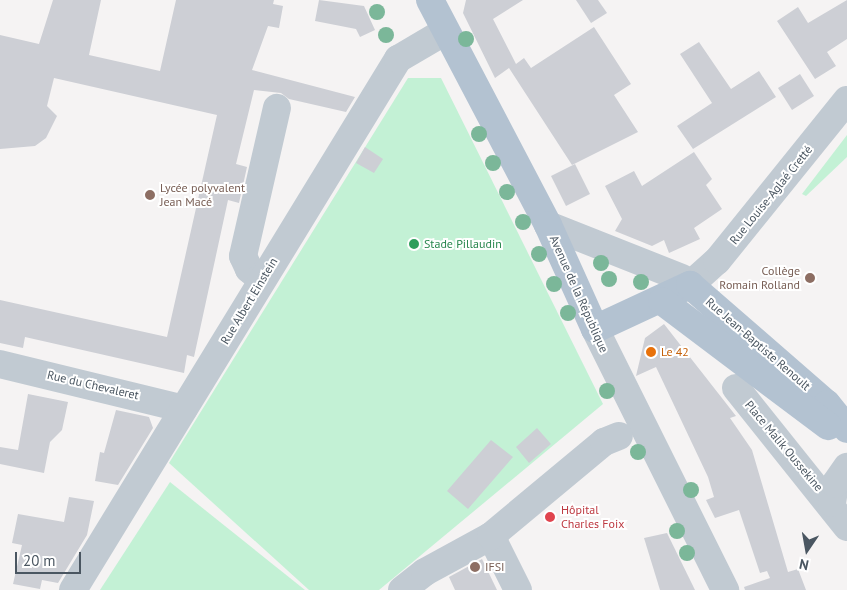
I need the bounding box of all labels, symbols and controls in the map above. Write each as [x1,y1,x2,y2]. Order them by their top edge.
street label: Rue Louise-Aglaé Cretté [727,143,815,247]
place label: Lycée polyvalent Jean Macé [160,181,245,209]
marker: Lycée polyvalent Jean Macé [144,189,156,201]
street label: Avenue de la République [547,233,611,355]
place label: Stade Pillaudin [424,237,502,251]
marker: Stade Pillaudin [408,238,420,250]
street label: Rue Albert Einstein [217,255,281,347]
place label: Collège Romain Rolland [719,264,800,292]
marker: Collège Romain Rolland [804,272,816,284]
street label: Rue Jean-Baptiste Renoult [703,295,813,393]
place label: Le 42 [661,345,689,359]
marker: Le 42 [645,346,657,358]
street label: Rue du Chevaleret [46,367,140,403]
street label: Place Malik Oussekine [742,398,826,494]
place label: Hôpital Charles Foix [561,503,624,531]
marker: Hôpital Charles Foix [543,510,557,524]
north arrow [782,525,832,575]
scale bar [18,542,84,574]
text: 20 m [23,551,56,570]
text: N [798,555,810,574]
place label: IFSI [485,560,505,574]
marker: IFSI [469,561,481,573]

